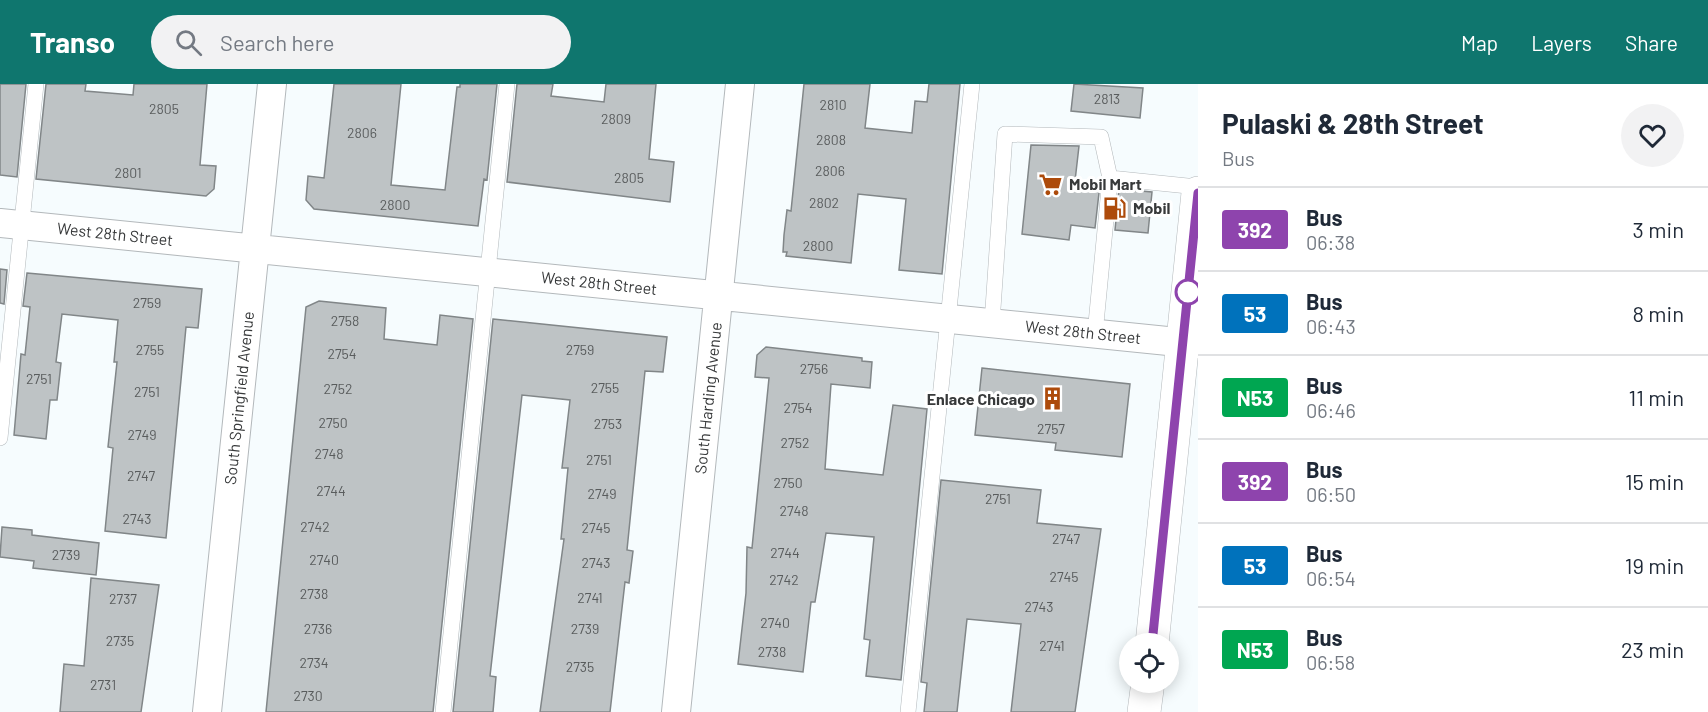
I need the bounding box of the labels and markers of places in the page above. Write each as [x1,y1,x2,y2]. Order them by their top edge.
supermarket icon: Mobil Mart [1038,171,1064,197]
place label: Mobil Mart [1069,174,1142,193]
fuel station icon: Mobil [1102,195,1128,221]
place label: Mobil [1133,198,1170,217]
unlabelled marker [1175,279,1201,305]
building icon: Enlace Chicago [1040,386,1066,412]
place label: Enlace Chicago [927,389,1035,408]

